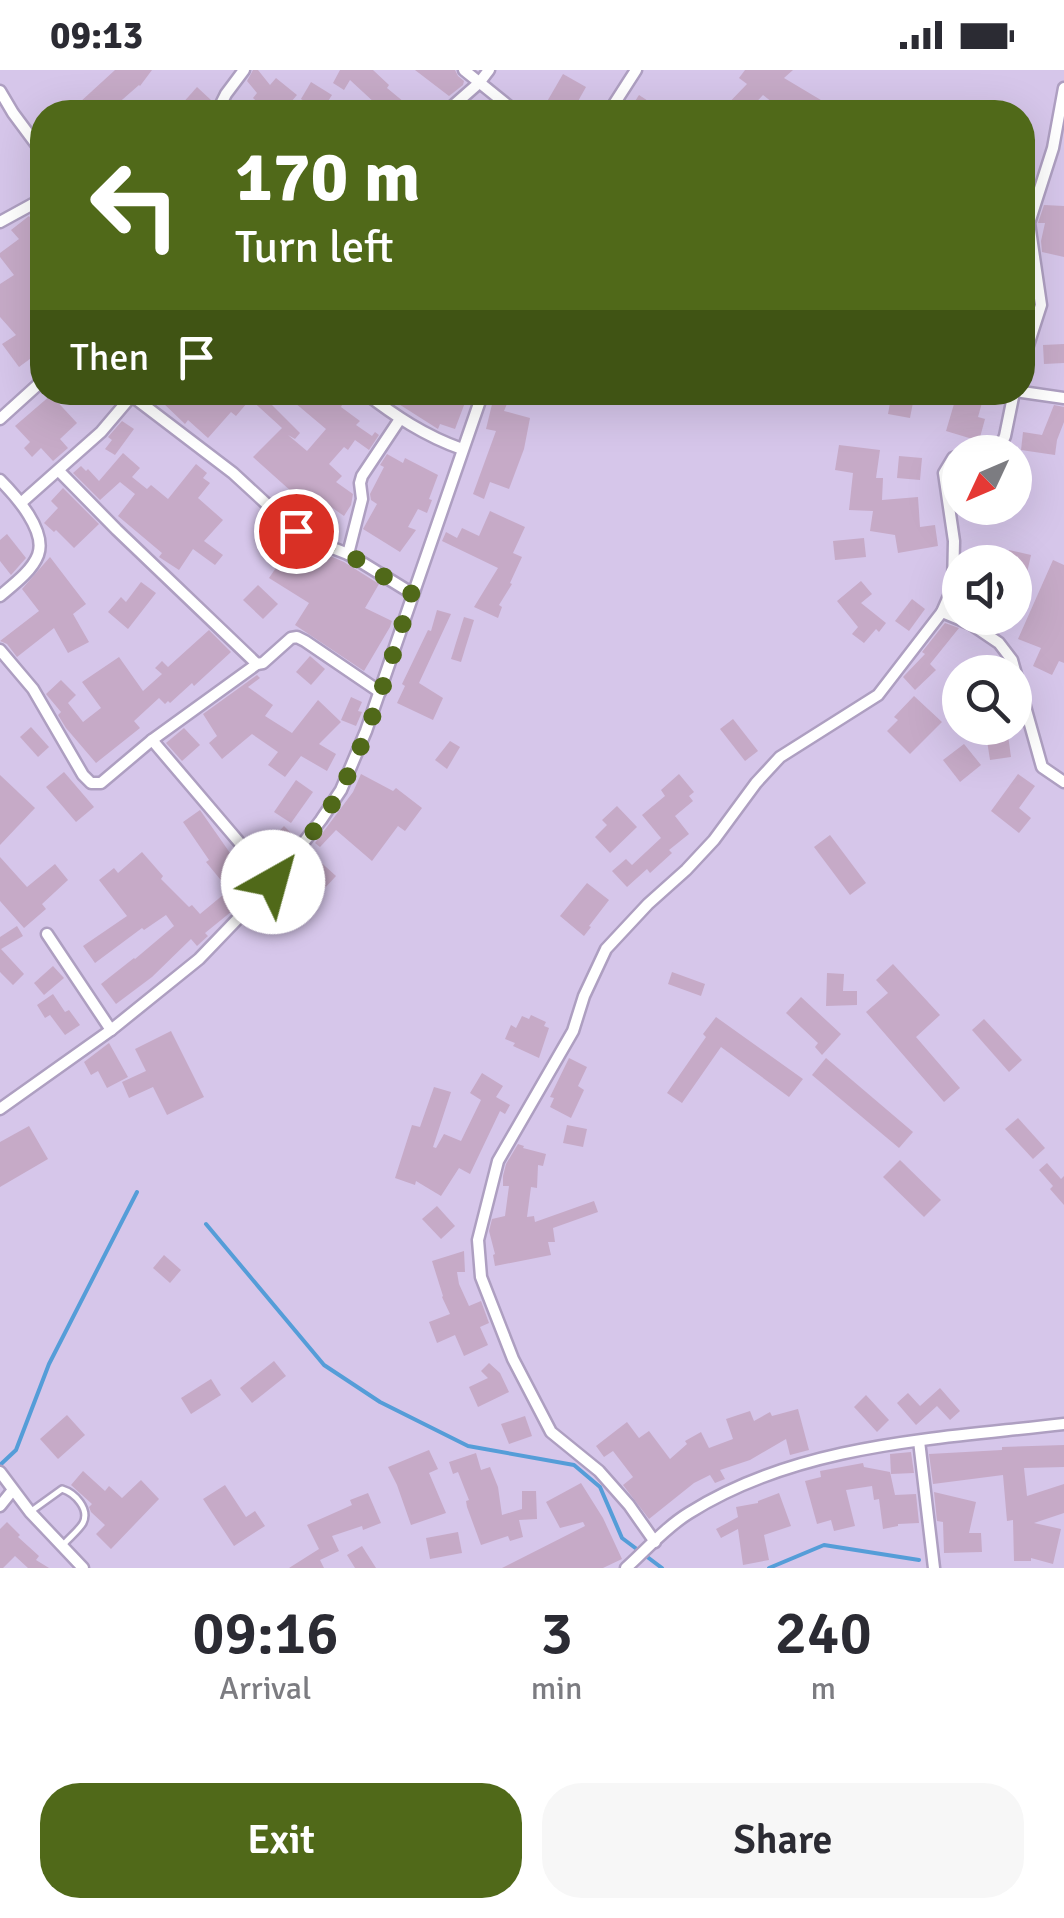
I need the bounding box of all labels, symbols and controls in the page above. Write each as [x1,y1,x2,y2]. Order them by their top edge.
text: 09:13 [50,12,143,59]
text: 170 m [235,134,420,220]
icon: left [70,140,200,270]
text: Turn left [235,220,394,275]
icon: arrive [169,330,224,385]
text: Then [70,334,149,381]
north arrow [942,435,1032,525]
map controls [942,435,1032,745]
pin [254,489,339,574]
icon: arrive [269,504,324,559]
button: sound [942,545,1032,635]
button: search [942,655,1032,745]
position arrow [221,830,325,934]
text: 09:16 [192,1597,339,1671]
text: 3 [540,1597,573,1671]
text: 240 [775,1597,872,1671]
text: Arrival [219,1669,312,1708]
text: min [531,1669,582,1708]
text: m [810,1669,836,1708]
button: Exit [40,1783,522,1898]
button: Share [542,1783,1024,1898]

